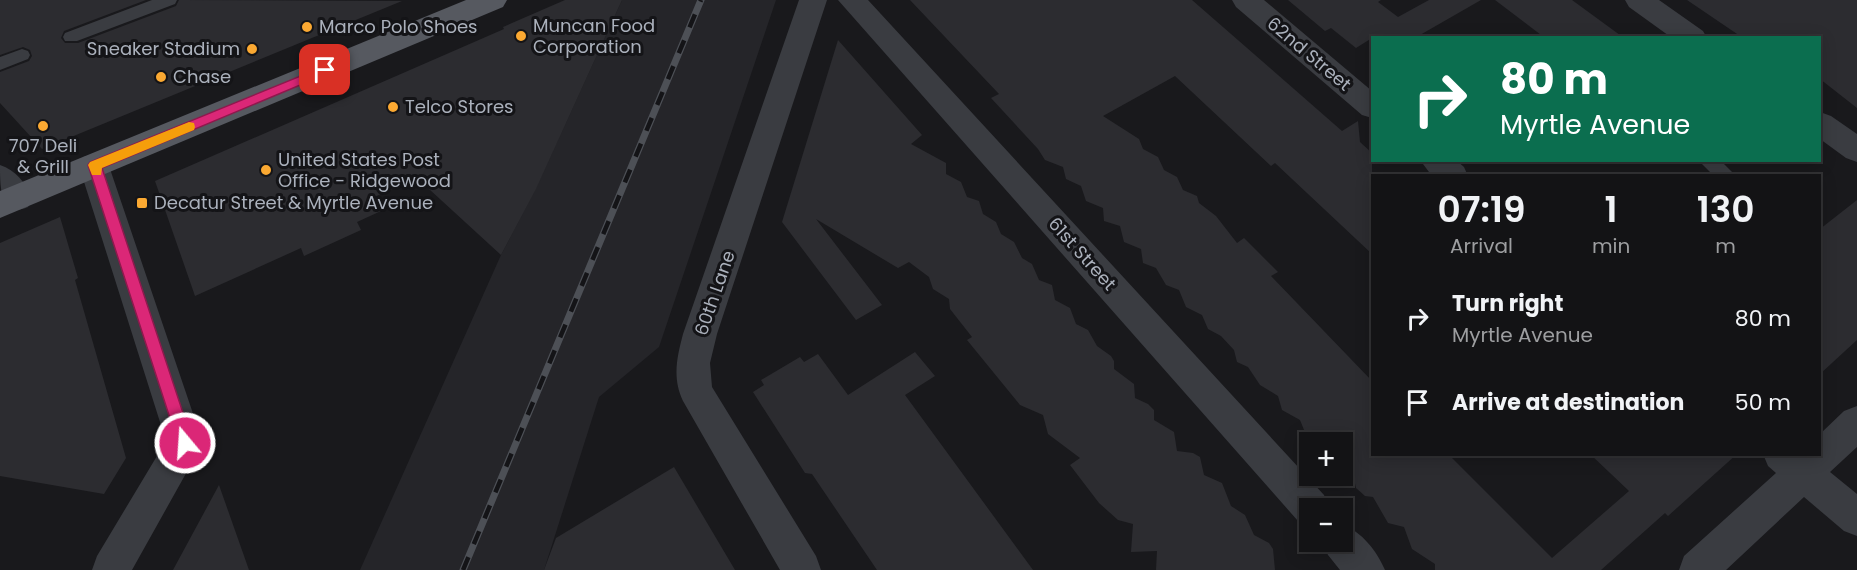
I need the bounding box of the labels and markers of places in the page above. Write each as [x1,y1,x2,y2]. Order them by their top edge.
place label: Muncan Food Corporation [533,13,655,59]
place label: Marco Polo Shoes [319,14,478,39]
marker: Marco Polo Shoes [300,20,314,34]
marker: Muncan Food Corporation [514,29,528,43]
place label: Sneaker Stadium [87,36,240,61]
marker: Sneaker Stadium [245,42,259,56]
pin [299,44,350,95]
place label: Chase [173,64,231,89]
marker: Chase [154,70,168,84]
place label: Telco Stores [405,94,514,119]
marker: Telco Stores [386,100,400,114]
marker: 707 Deli & Grill [36,119,50,133]
place label: 707 Deli & Grill [9,133,77,179]
place label: United States Post Office - Ridgewood [278,147,451,193]
marker: United States Post Office - Ridgewood [259,163,273,177]
place label: Decatur Street & Myrtle Avenue [154,190,433,215]
marker: Decatur Street & Myrtle Avenue [135,196,149,210]

